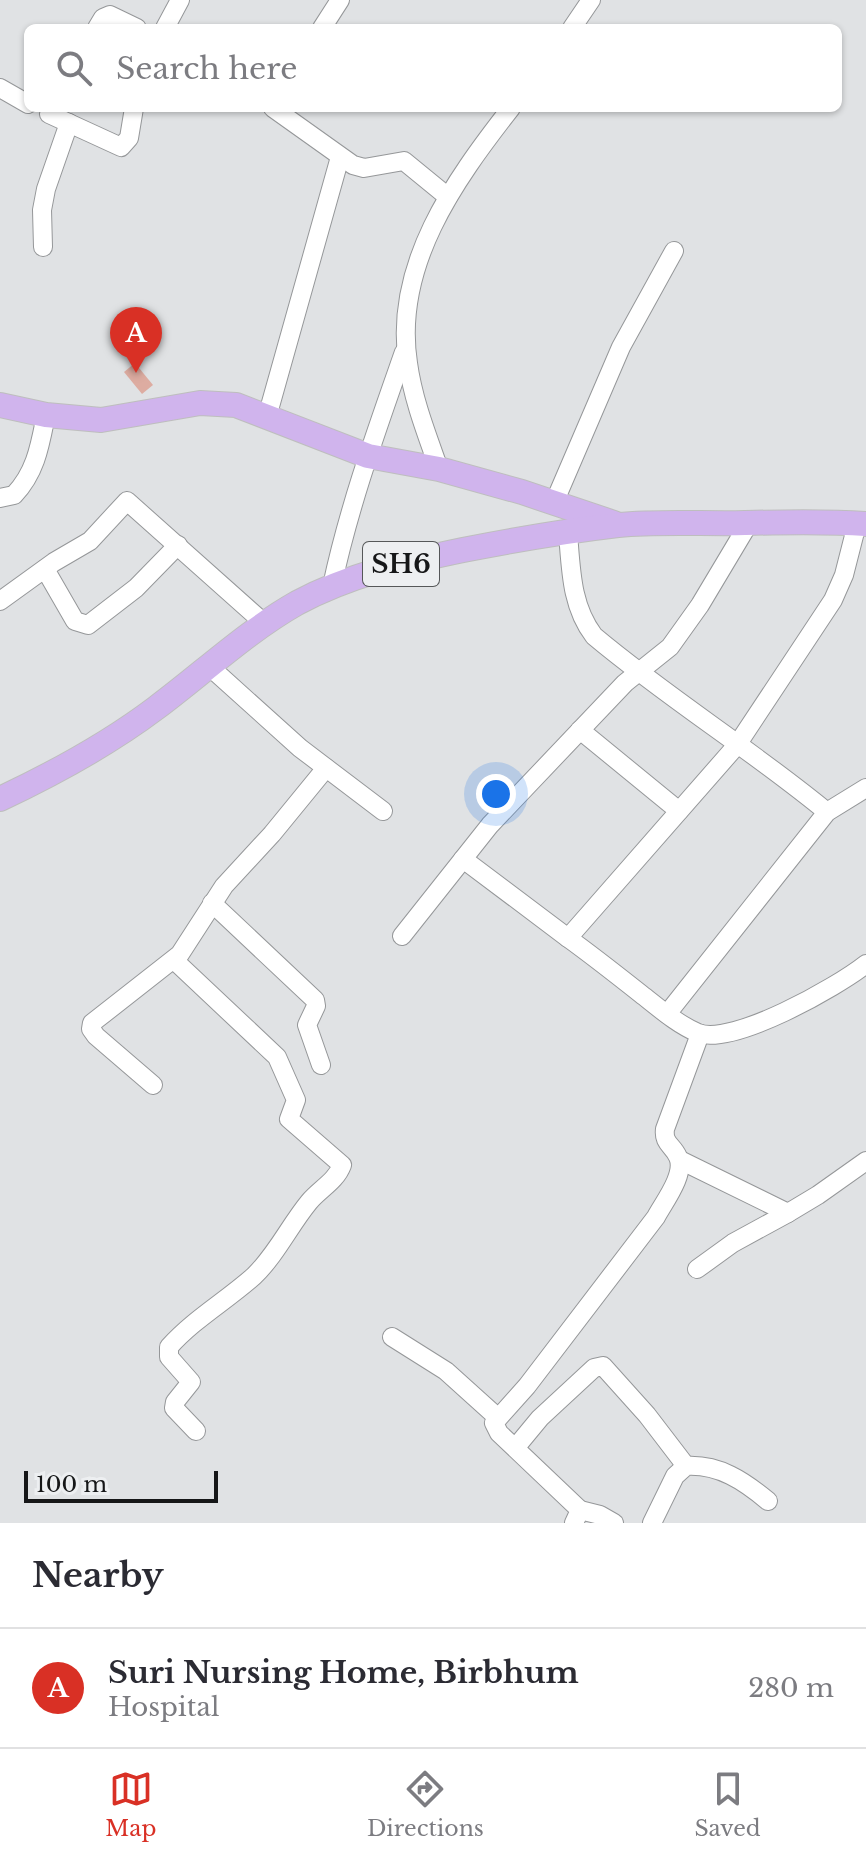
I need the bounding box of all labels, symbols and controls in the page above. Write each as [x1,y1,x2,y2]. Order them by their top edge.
search box [24,24,842,112]
icon: search [52,46,96,90]
text: Search here [116,50,297,87]
pin: A [110,307,162,373]
road number: SH6 [363,542,439,586]
your location [476,774,516,814]
scale bar [24,1467,218,1503]
text: 100 m [36,1471,107,1498]
text: Nearby [32,1554,164,1596]
text: Suri Nursing Home, Birbhum [108,1654,579,1691]
text: A [47,1672,69,1704]
text: 280 m [748,1672,834,1704]
text: Hospital [108,1691,219,1723]
tab: Map [105,1767,156,1842]
tab: Directions [367,1767,484,1842]
tab: Saved [694,1767,761,1842]

